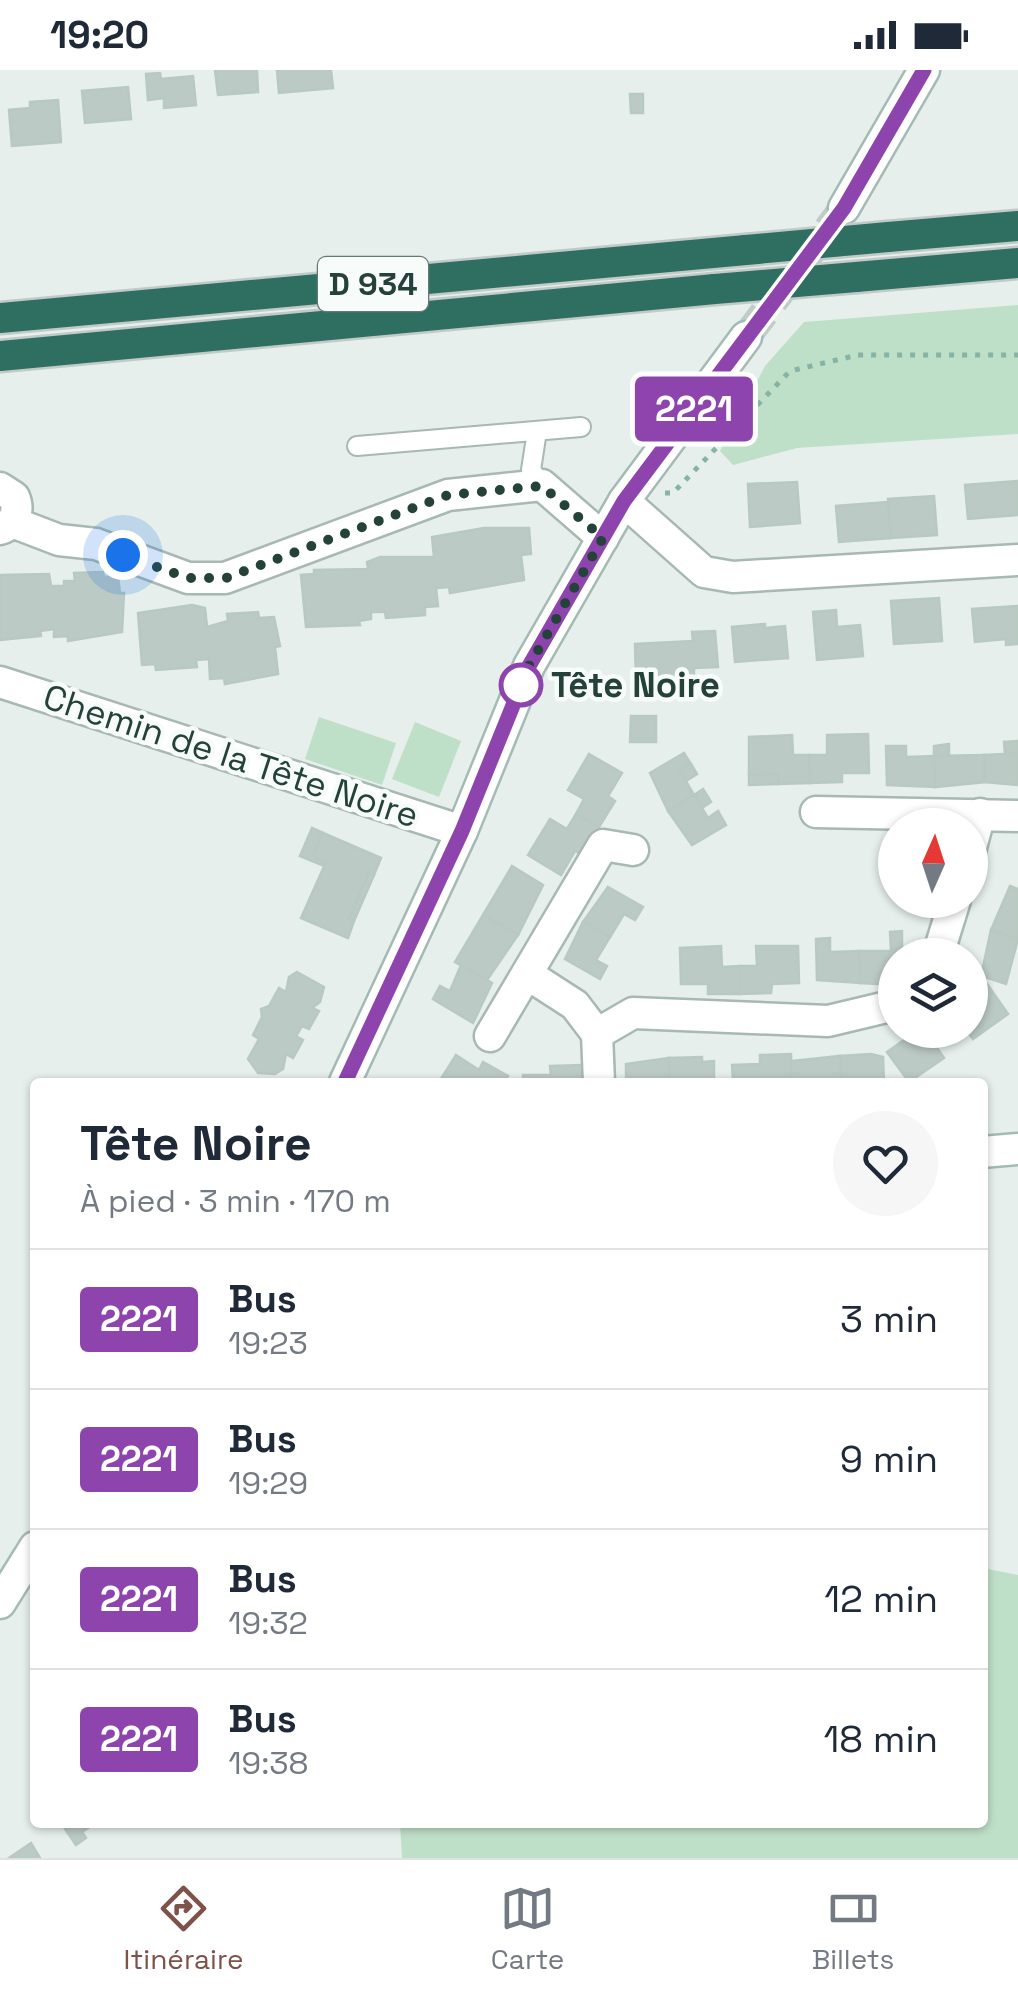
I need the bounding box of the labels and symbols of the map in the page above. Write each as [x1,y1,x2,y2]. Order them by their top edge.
road number: D 934 [318,257,428,311]
line badge: 2221 [624,376,764,442]
your location [98,530,148,580]
place label: Tête Noire [551,663,720,707]
marker: Tête Noire [500,664,542,706]
street label: Chemin de la Tête Noire [38,675,424,837]
north arrow [878,808,988,918]

